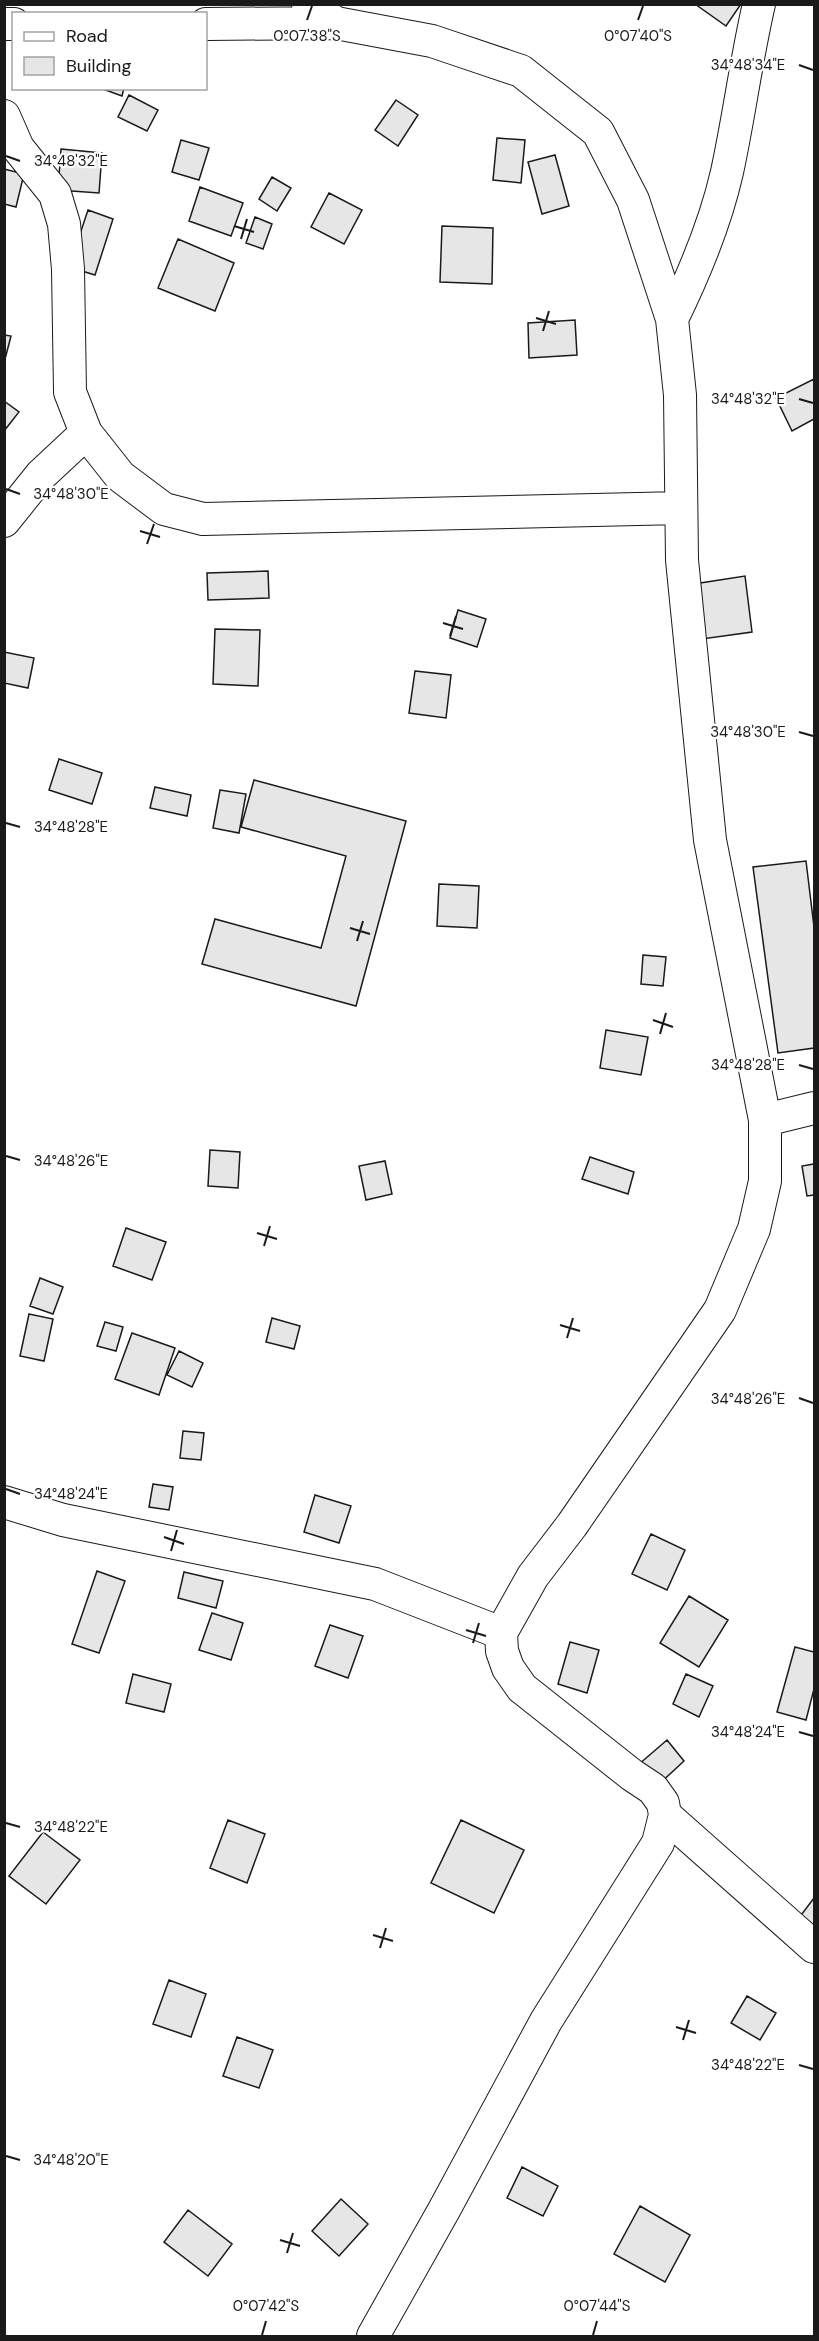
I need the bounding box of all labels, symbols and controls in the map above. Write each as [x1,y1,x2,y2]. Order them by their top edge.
legend [12,12,207,90]
text: Road [66,24,108,48]
text: 0°07'38"S [273,26,341,46]
text: 0°07'40"S [604,26,672,46]
text: Building [66,54,131,78]
text: 34°48'34"E [711,55,785,75]
text: 34°48'32"E [34,151,108,171]
text: 34°48'32"E [711,389,785,409]
text: 34°48'30"E [33,484,109,504]
text: 34°48'30"E [710,722,786,742]
text: 34°48'28"E [34,817,108,837]
text: 34°48'28"E [711,1055,785,1075]
text: 34°48'26"E [34,1151,108,1171]
text: 34°48'26"E [711,1389,785,1409]
text: 34°48'24"E [34,1484,108,1504]
text: 34°48'24"E [711,1722,785,1742]
text: 34°48'22"E [34,1817,108,1837]
text: 34°48'22"E [711,2055,785,2075]
text: 34°48'20"E [33,2150,109,2170]
text: 0°07'42"S [233,2296,299,2316]
text: 0°07'44"S [564,2296,631,2316]

